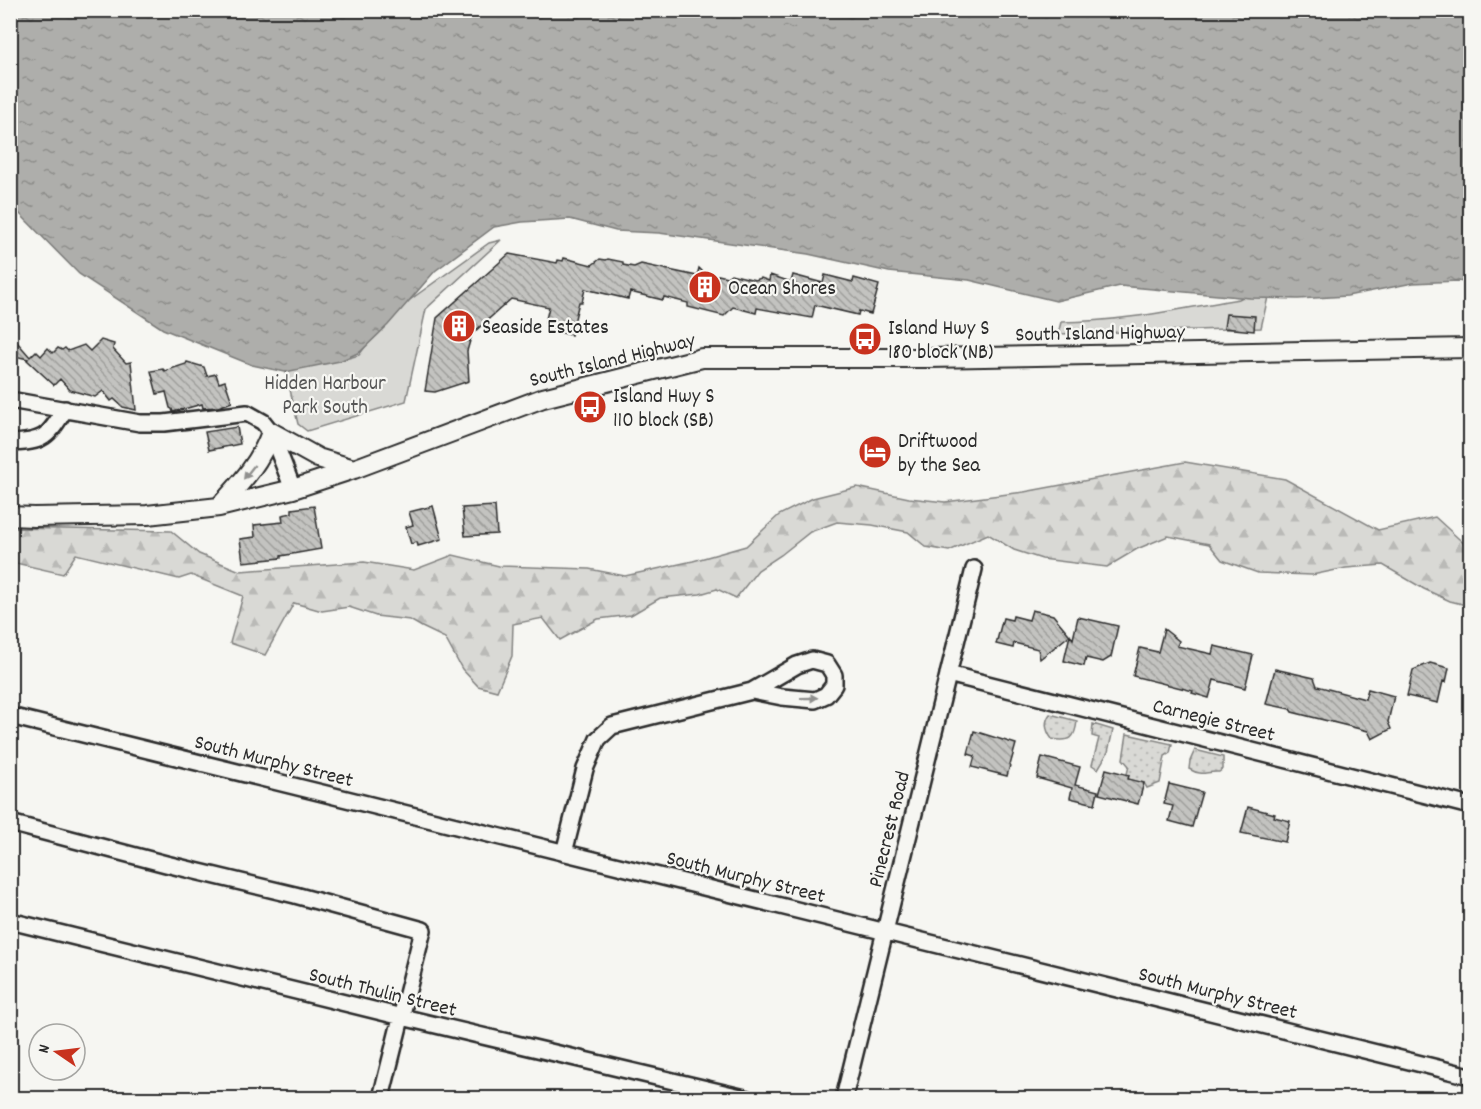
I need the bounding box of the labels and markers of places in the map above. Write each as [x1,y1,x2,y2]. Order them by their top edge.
building icon: Ocean Shores [687,269,723,305]
place label: Ocean Shores [728,275,836,305]
building icon: Seaside Estates [441,308,477,344]
place label: Seaside Estates [482,314,609,344]
place label: Island Hwy S 180 block (NB) [888,315,993,369]
bus stop icon: Island Hwy S 180 block (NB) [847,321,883,357]
place label: Island Hwy S 110 block (SB) [613,383,714,437]
bus stop icon: Island Hwy S 110 block (SB) [572,389,608,425]
place label: Driftwood by the Sea [898,428,981,482]
hotel icon: Driftwood by the Sea [857,434,893,470]

